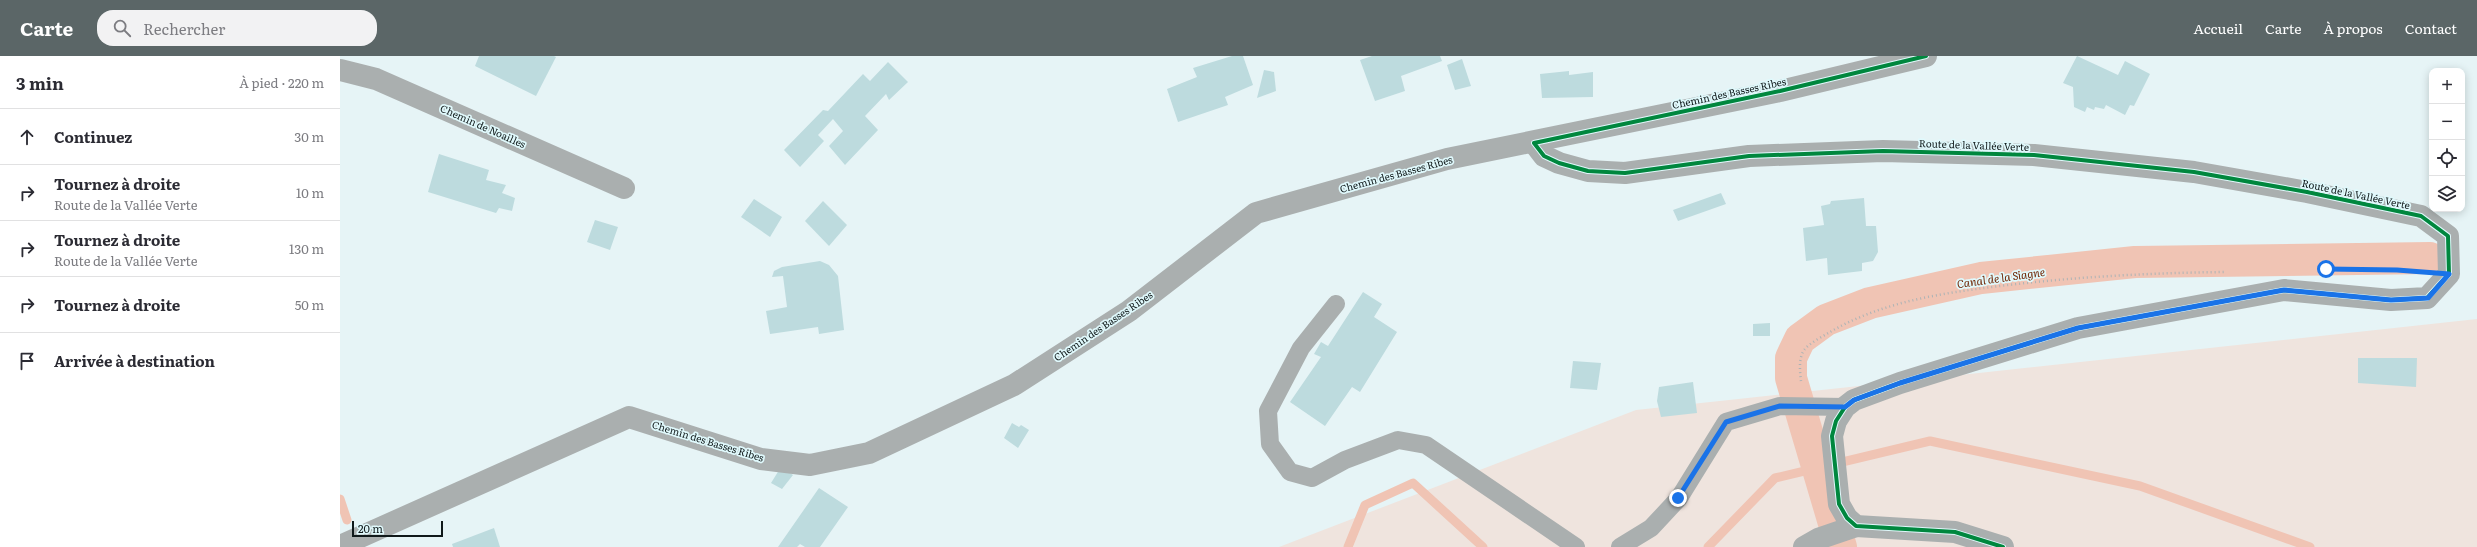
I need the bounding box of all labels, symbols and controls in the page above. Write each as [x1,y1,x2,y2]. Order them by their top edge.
search box [97,10,377,46]
text: Carte [20,14,73,42]
icon: search [111,17,133,39]
text: Rechercher [143,17,225,40]
text: Accueil [2193,18,2243,38]
text: Carte [2265,18,2302,38]
text: À propos [2324,18,2383,38]
text: Contact [2405,18,2457,38]
map controls [2429,68,2465,212]
button: + [2429,68,2465,104]
text: 3 min [16,70,64,95]
text: À pied · 220 m [239,73,324,92]
street label: Chemin des Basses Ribes [1670,73,1788,112]
street label: Chemin de Noailles [438,100,529,151]
button: − [2429,104,2465,140]
text: Continuez [54,125,132,148]
icon: ahead [16,126,38,148]
text: 30 m [294,127,324,146]
street label: Route de la Vallée Verte [1919,135,2029,154]
button: locate [2429,140,2465,176]
street label: Chemin des Basses Ribes [1338,151,1454,196]
text: Tournez à droite [54,172,180,195]
street label: Route de la Vallée Verte [2301,175,2412,212]
button: layers [2429,176,2465,212]
icon: right [16,182,38,204]
text: 10 m [296,183,324,202]
text: Route de la Vallée Verte [54,195,198,214]
text: Tournez à droite [54,228,180,251]
icon: right [16,238,38,260]
text: 130 m [289,239,324,258]
text: Route de la Vallée Verte [54,251,198,270]
route start [2317,260,2335,278]
water label: Canal de la Siagne [1956,263,2046,291]
street label: Chemin des Basses Ribes [1050,287,1156,364]
text: Tournez à droite [54,293,180,316]
icon: right [16,294,38,316]
text: 50 m [295,295,324,314]
text: Arrivée à destination [54,349,215,372]
icon: arrive [16,350,38,372]
street label: Chemin des Basses Ribes [650,416,766,465]
route end [1669,489,1687,507]
scale bar [352,519,443,538]
text: 20 m [358,520,383,536]

